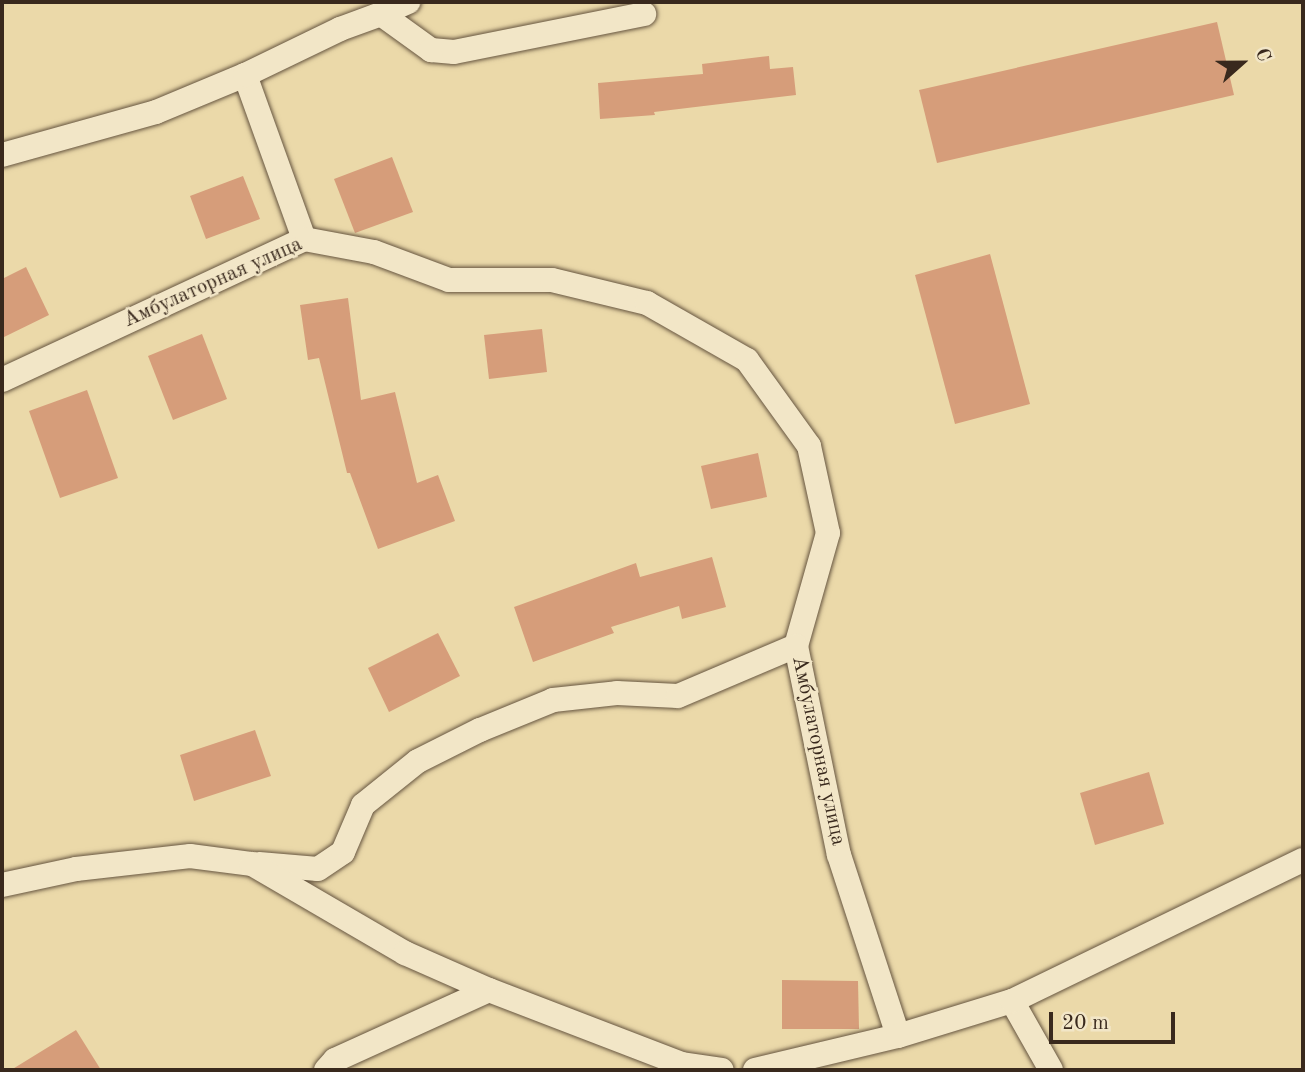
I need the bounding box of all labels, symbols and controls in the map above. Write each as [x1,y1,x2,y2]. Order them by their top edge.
north arrow [1207,28,1277,98]
text: С [1251,46,1273,65]
street label: Амбулаторная улица [120,232,306,334]
street label: Амбулаторная улица [786,654,850,848]
scale bar [1053,998,1179,1042]
text: 20 m [1062,1013,1109,1034]

